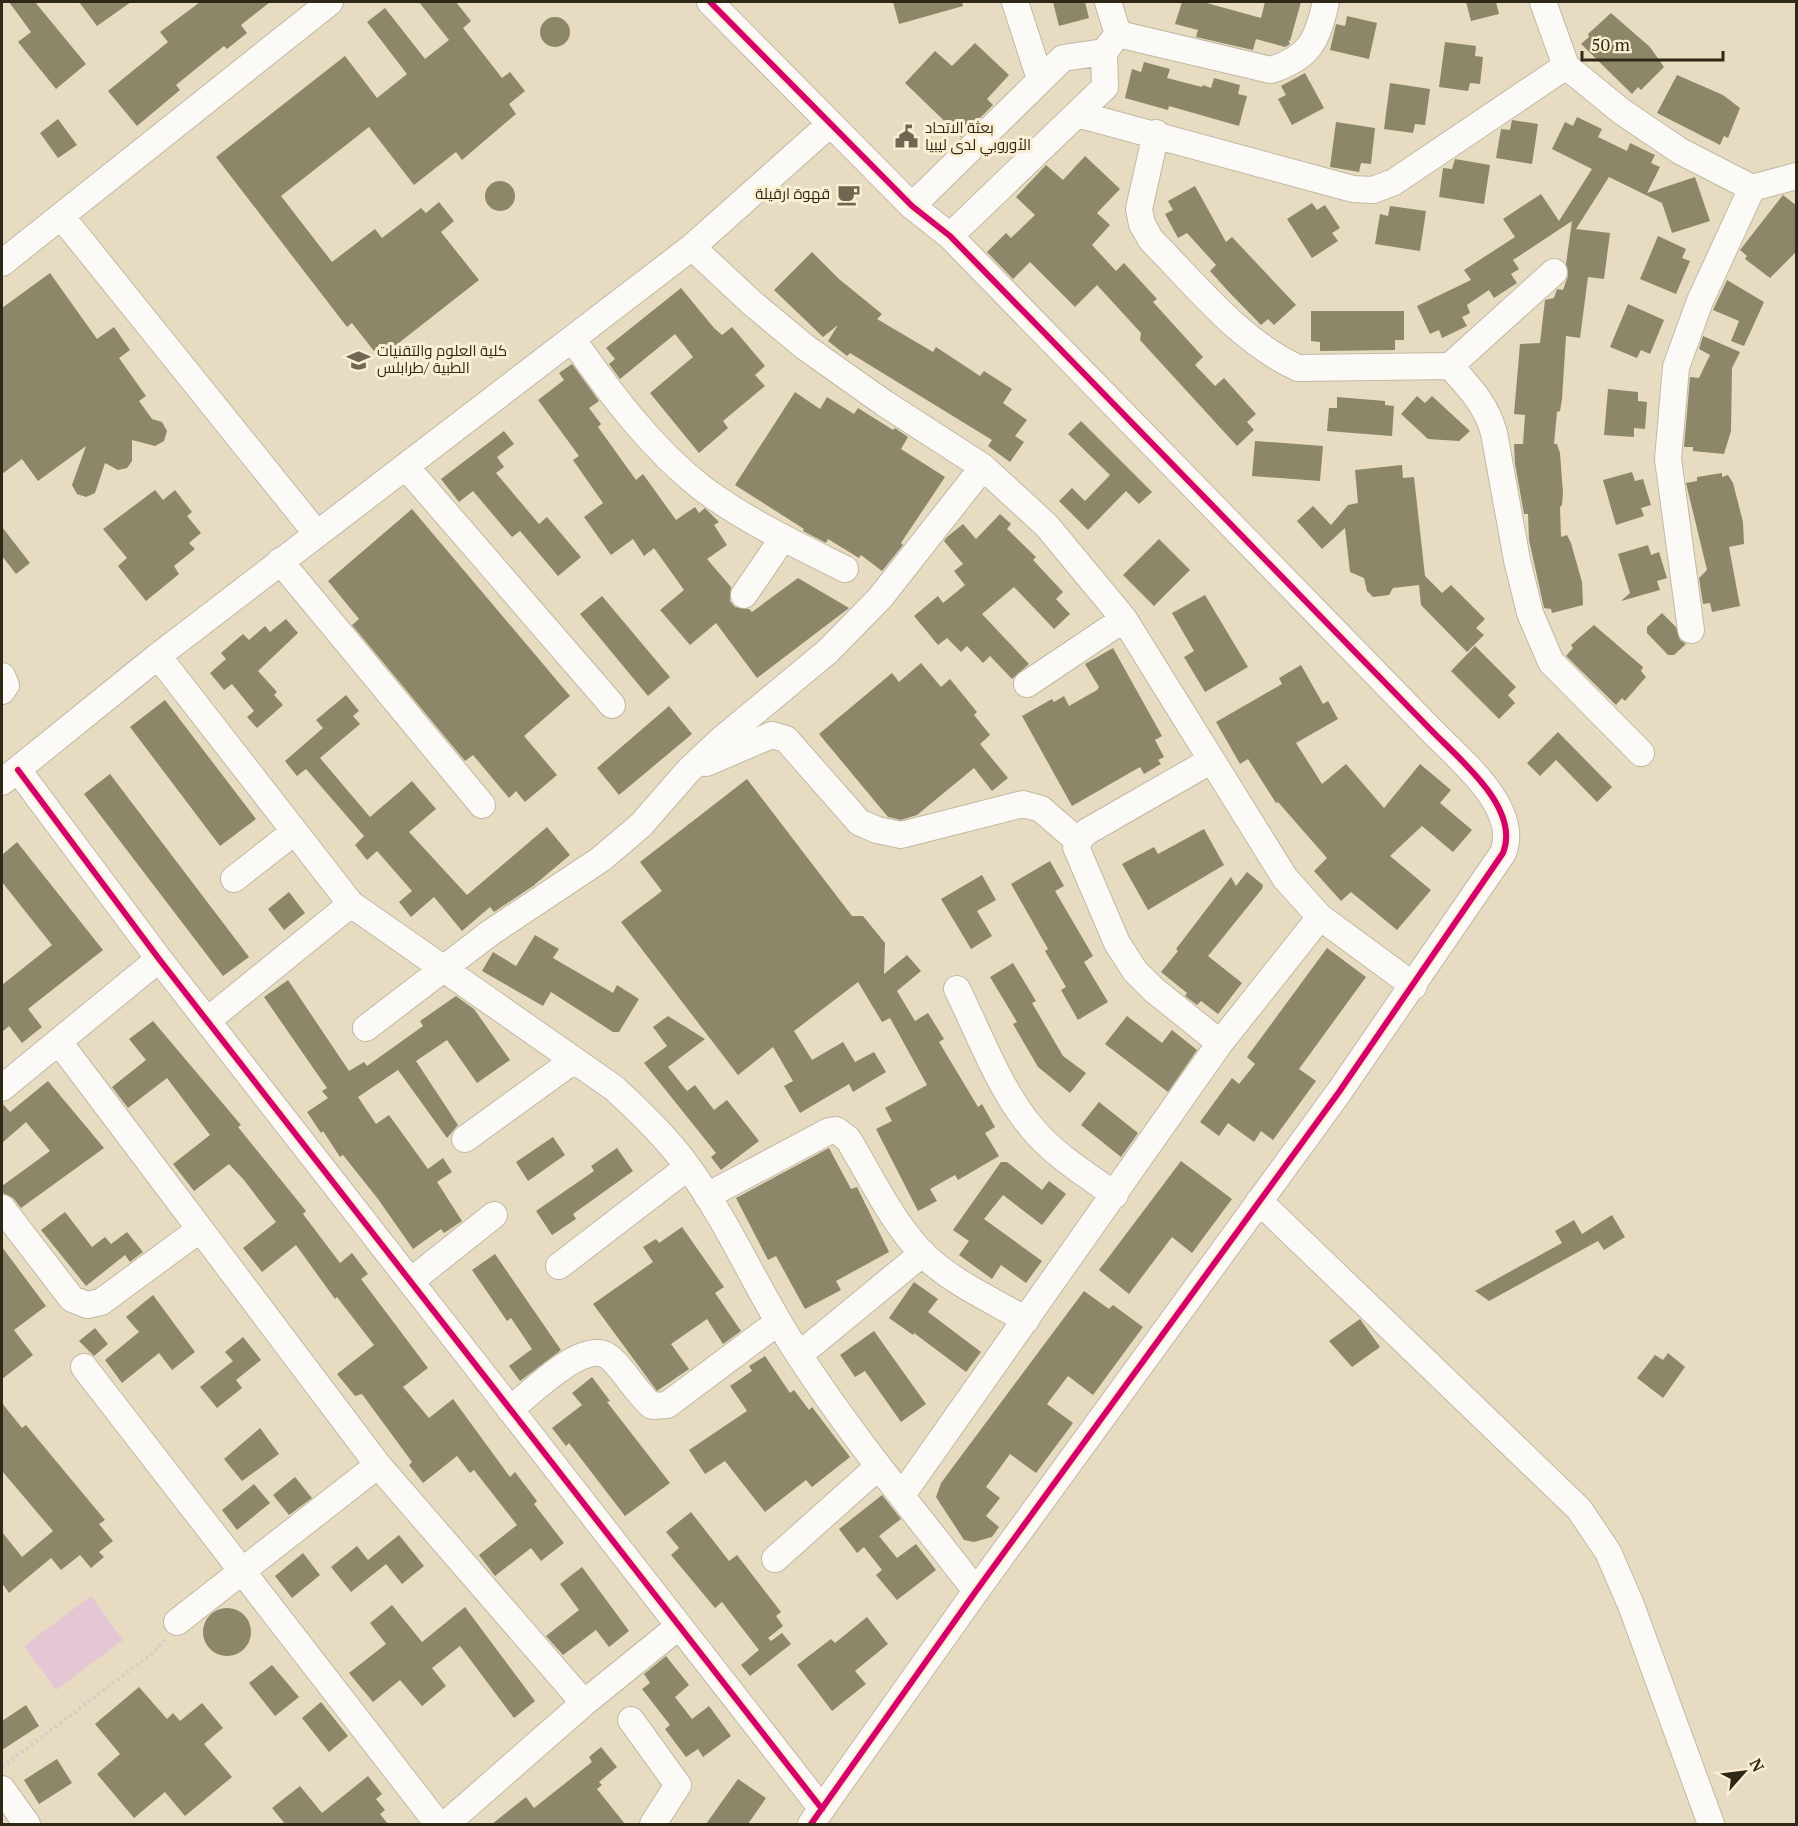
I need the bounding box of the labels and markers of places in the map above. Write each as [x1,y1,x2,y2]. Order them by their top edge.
place label: بعثة الاتحاد الأوروبي لدى ليبيا [925,117,1031,157]
public building icon: بعثة الاتحاد الأوروبي لدى ليبيا [894,124,920,150]
cafe icon: قهوة ارقيلة [835,181,861,207]
place label: قهوة ارقيلة [755,183,830,204]
place label: كلية العلوم والتقنيات الطبية /طرابلس [377,340,507,378]
school or university icon: كلية العلوم والتقنيات الطبية /طرابلس [346,347,372,373]

